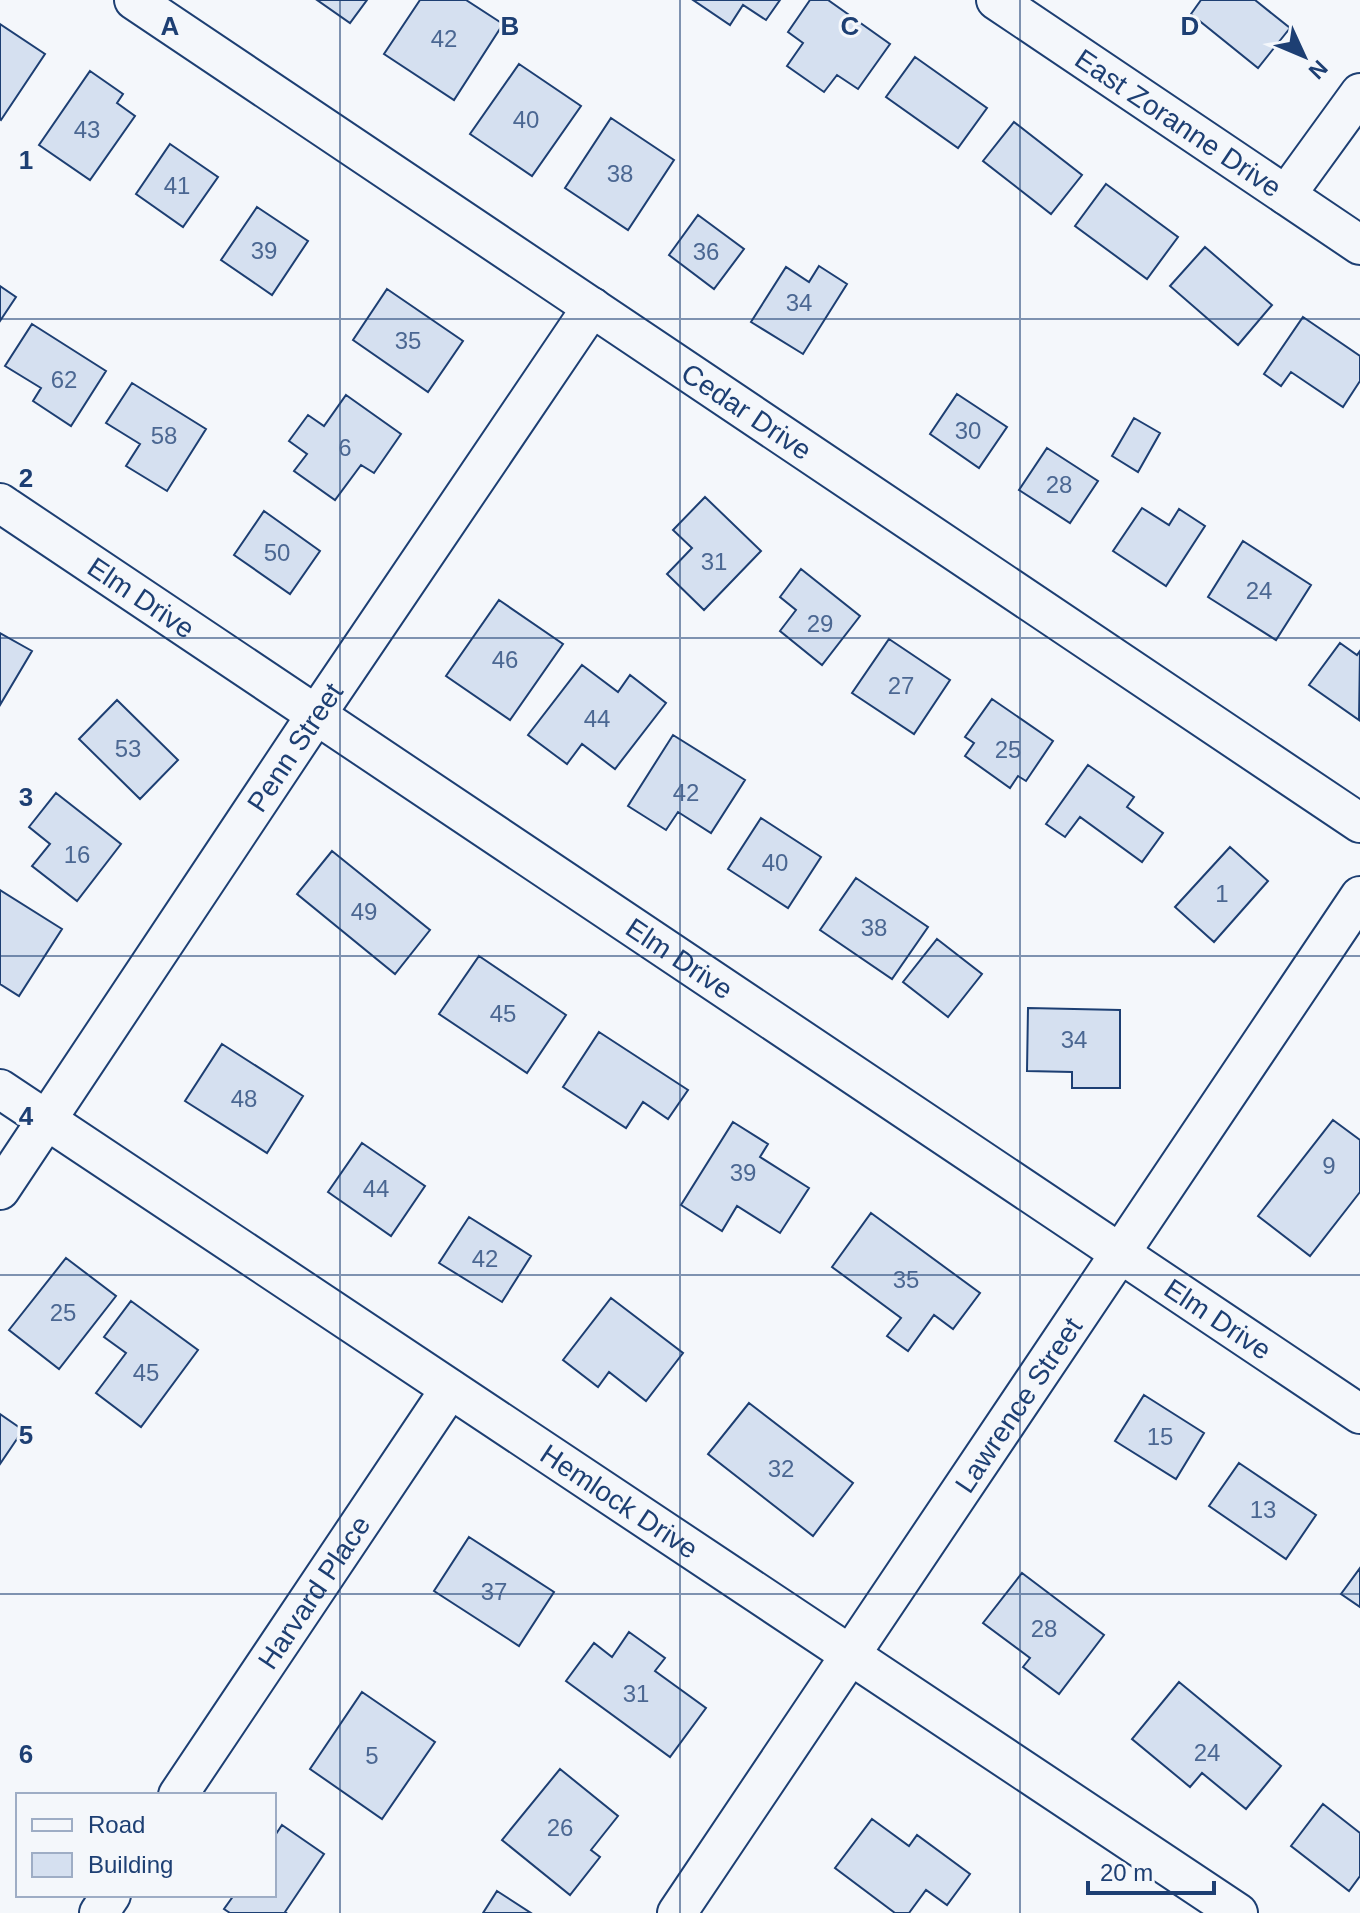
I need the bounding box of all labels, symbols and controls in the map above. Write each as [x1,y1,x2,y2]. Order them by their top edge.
text: A [161,11,180,41]
text: B [501,11,519,41]
text: C [841,11,860,41]
text: D [1181,11,1199,41]
north arrow [1264,16,1344,96]
house number: 42 [431,25,457,52]
street label: East Zoranne Drive [1069,43,1287,203]
text: N [1304,55,1333,84]
house number: 40 [513,106,539,133]
house number: 43 [74,116,100,143]
text: 1 [19,145,33,175]
house number: 38 [607,160,633,187]
house number: 41 [164,172,190,199]
house number: 39 [251,237,277,264]
house number: 36 [693,238,719,265]
house number: 34 [786,289,812,316]
house number: 35 [395,327,421,354]
street label: Cedar Drive [676,357,817,466]
house number: 62 [51,366,77,393]
house number: 30 [955,417,981,444]
house number: 58 [151,422,177,449]
house number: 6 [338,434,352,461]
text: 2 [19,463,33,493]
house number: 28 [1046,471,1072,498]
house number: 50 [264,539,290,566]
house number: 31 [701,548,727,575]
street label: Elm Drive [82,551,200,645]
house number: 24 [1246,577,1272,604]
house number: 29 [807,610,833,637]
house number: 46 [492,646,518,673]
house number: 27 [888,672,914,699]
street label: Penn Street [241,677,349,818]
house number: 44 [584,705,610,732]
house number: 53 [115,735,141,762]
house number: 25 [995,736,1021,763]
house number: 42 [673,779,699,806]
text: 3 [19,782,33,812]
house number: 16 [64,841,90,868]
house number: 40 [762,849,788,876]
house number: 1 [1215,880,1229,907]
house number: 49 [351,898,377,925]
street label: Elm Drive [620,912,738,1005]
house number: 38 [861,914,887,941]
house number: 45 [490,1000,516,1027]
house number: 34 [1061,1026,1087,1053]
house number: 48 [231,1085,257,1112]
text: 4 [19,1101,34,1131]
house number: 9 [1322,1152,1336,1179]
house number: 39 [730,1159,756,1186]
house number: 44 [363,1175,389,1202]
house number: 42 [472,1245,498,1272]
house number: 35 [893,1266,919,1293]
street label: Elm Drive [1159,1273,1277,1366]
house number: 25 [50,1299,76,1326]
street label: Lawrence Street [949,1312,1088,1499]
house number: 45 [133,1359,159,1386]
text: 5 [19,1420,33,1450]
house number: 15 [1147,1423,1173,1450]
street label: Hemlock Drive [535,1438,703,1565]
house number: 32 [768,1455,794,1482]
house number: 13 [1250,1496,1276,1523]
street label: Harvard Place [252,1510,376,1675]
house number: 37 [481,1578,507,1605]
house number: 28 [1031,1615,1057,1642]
house number: 31 [623,1680,649,1707]
text: 6 [19,1739,33,1769]
house number: 24 [1194,1739,1220,1766]
house number: 5 [365,1742,379,1769]
legend [16,1793,276,1897]
text: Road [88,1811,145,1838]
house number: 26 [547,1814,573,1841]
scale bar [1088,1845,1214,1895]
text: Building [88,1851,173,1878]
text: 20 m [1100,1859,1153,1886]

